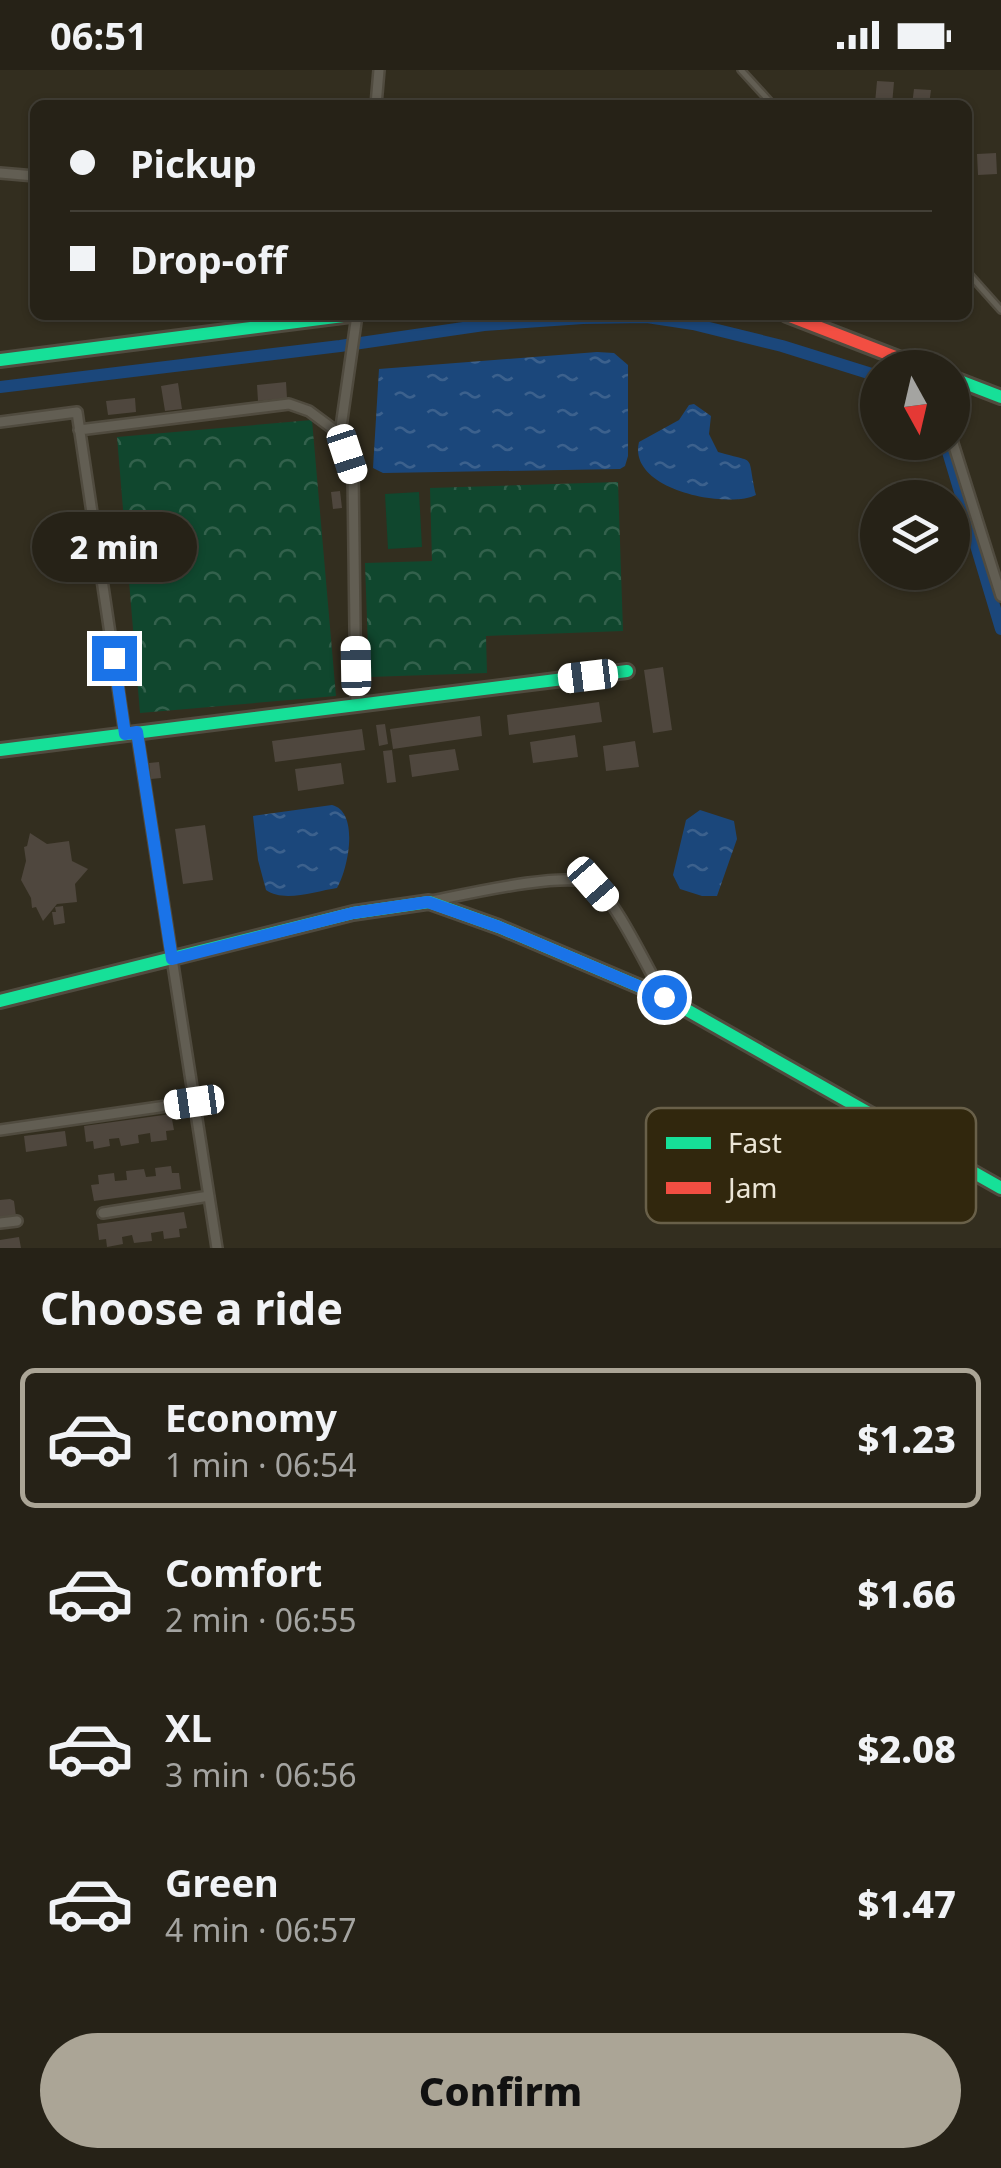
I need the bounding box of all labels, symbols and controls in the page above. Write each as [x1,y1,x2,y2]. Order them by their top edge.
text: 06:51 [50,9,148,61]
text: Pickup [130,137,257,189]
text: Drop-off [130,233,287,285]
north arrow [860,350,970,460]
map controls [860,350,970,590]
car [323,421,371,487]
button: layers [860,480,970,590]
callout: 2 min [32,513,196,583]
text: 2 min [70,525,159,568]
route end [92,636,137,681]
car [340,636,372,696]
car [556,657,620,695]
car [562,852,624,916]
route start [642,975,687,1020]
car [162,1083,226,1121]
legend [646,1108,976,1223]
text: Fast [728,1123,782,1161]
text: Jam [725,1168,778,1206]
text: Choose a ride [40,1277,343,1338]
text: Economy [165,1391,337,1443]
icon: car [45,1393,135,1483]
text: $1.23 [857,1412,956,1464]
text: 1 min · 06:54 [165,1443,357,1486]
text: Comfort [165,1546,322,1598]
icon: car [45,1548,135,1638]
text: $1.66 [857,1567,956,1619]
text: 2 min · 06:55 [165,1598,357,1641]
text: XL [165,1701,212,1753]
icon: car [45,1703,135,1793]
text: $2.08 [857,1722,956,1774]
text: 3 min · 06:56 [165,1753,357,1796]
text: Green [165,1856,279,1908]
icon: car [45,1858,135,1948]
text: $1.47 [857,1877,956,1929]
text: 4 min · 06:57 [165,1908,357,1951]
button: Confirm [40,2033,961,2148]

